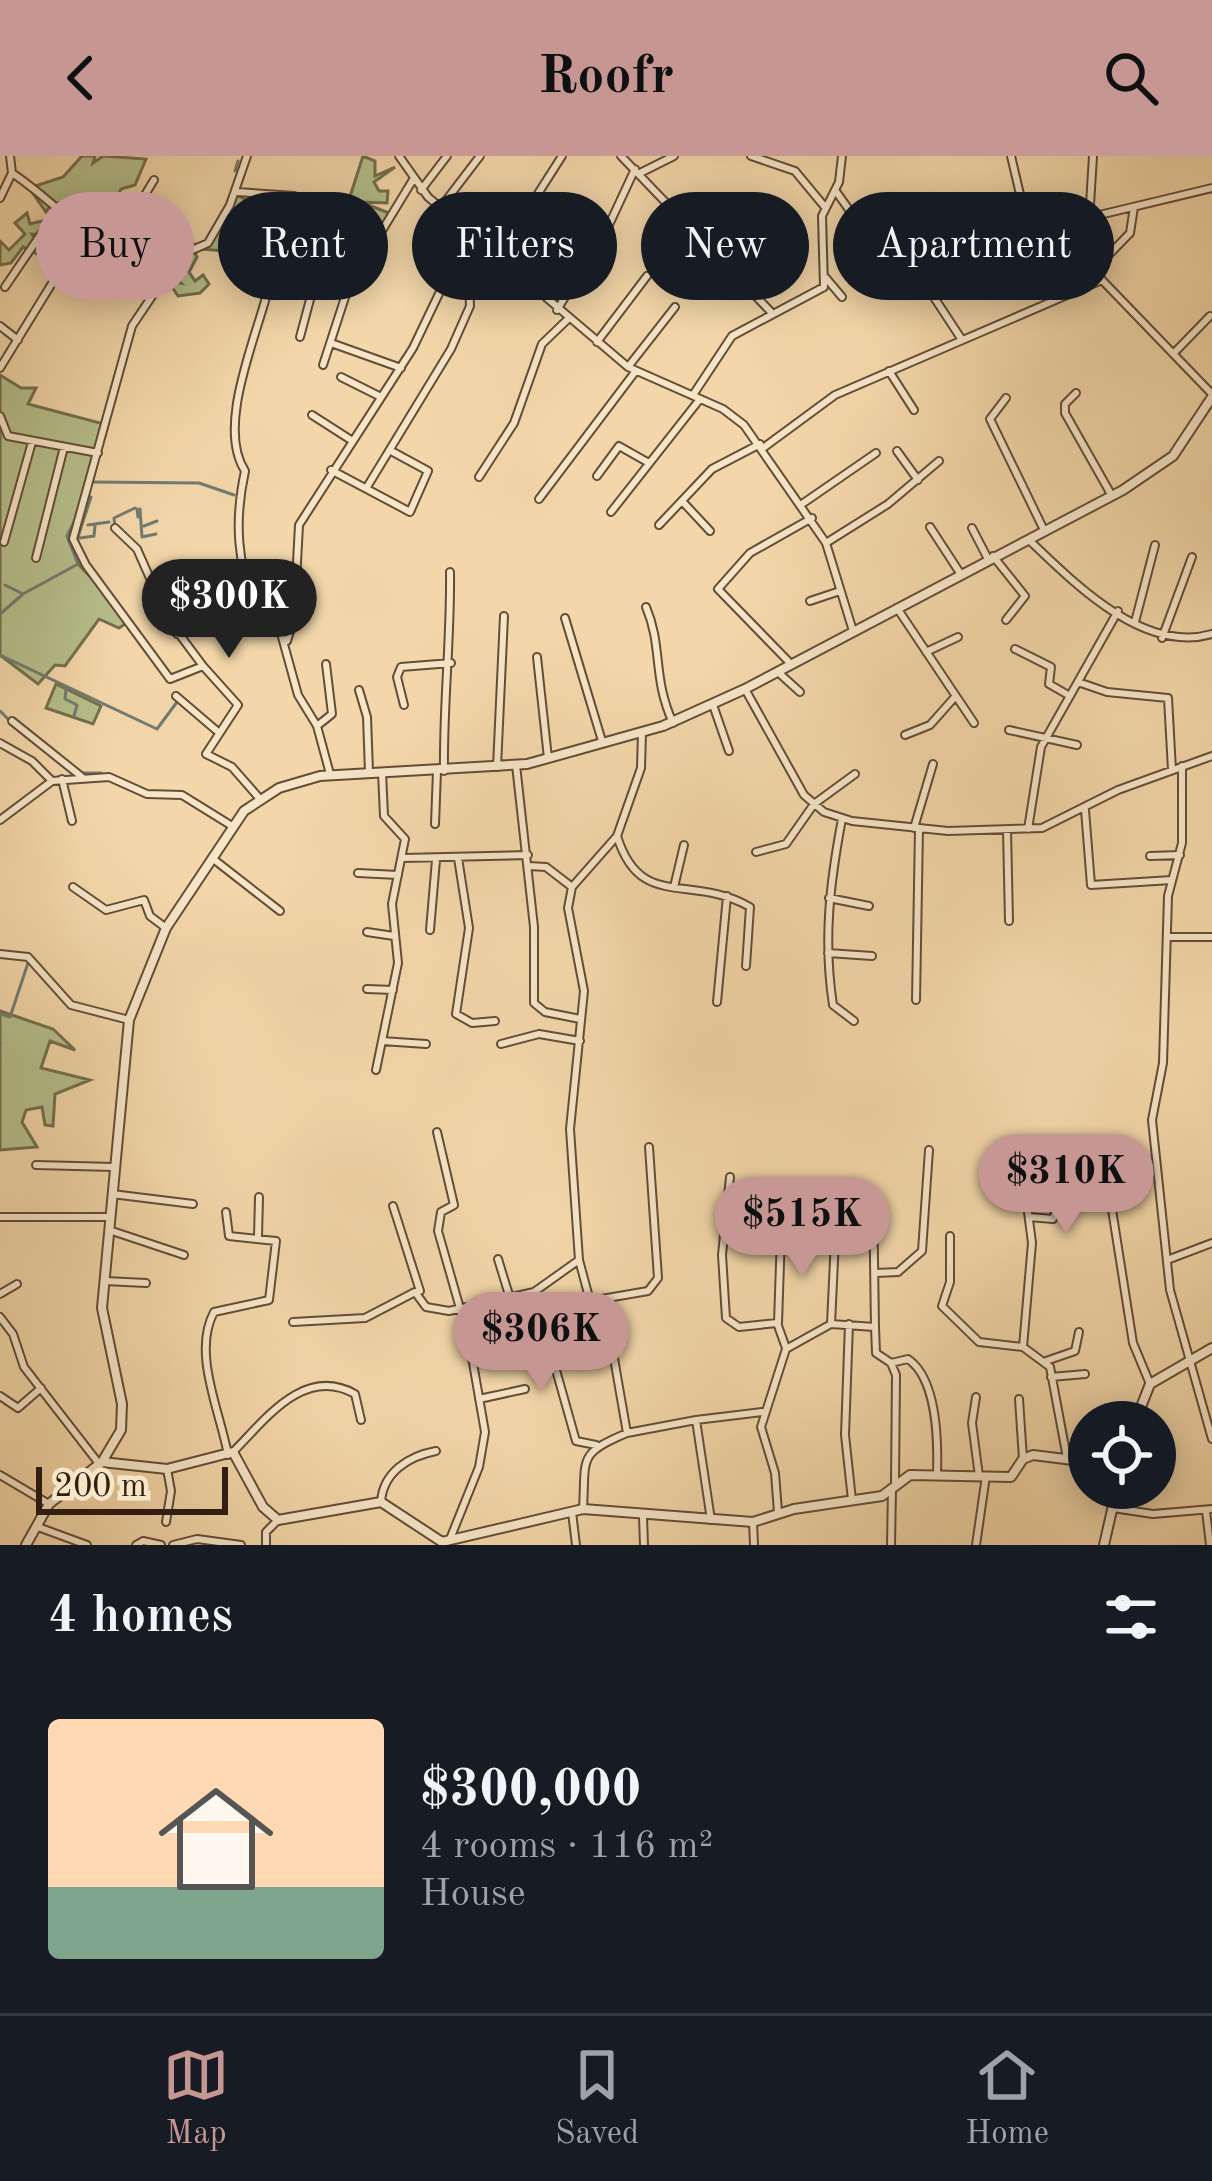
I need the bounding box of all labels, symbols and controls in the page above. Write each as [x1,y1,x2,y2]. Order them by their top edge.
icon: back [48,45,114,111]
icon: search [1098,45,1164,111]
text: Roofr [538,51,674,105]
chip: Buy [36,192,194,300]
chip: Rent [218,192,388,300]
chip: Filters [412,192,617,300]
chip: New [641,192,809,300]
chip: Apartment [833,192,1114,300]
pin: $300K [145,559,313,661]
text: $300K [169,578,289,617]
pin: $310K [982,1134,1150,1236]
text: $310K [1006,1153,1126,1192]
pin: $515K [718,1177,886,1279]
text: $515K [742,1196,862,1235]
pin: $306K [457,1292,625,1394]
text: $306K [481,1311,601,1350]
map controls [1068,1401,1176,1509]
button: locate [1068,1401,1176,1509]
scale bar [36,1461,228,1514]
text: 200 m [54,1471,147,1504]
icon: filters [1098,1584,1164,1650]
text: 4 homes [48,1592,233,1643]
text: $300,000 [420,1766,641,1817]
icon: home [144,1767,288,1911]
text: 4 rooms · 116 m² [420,1827,713,1866]
text: House [420,1875,526,1914]
tab: Map [163,2042,229,2155]
tab: Saved [555,2042,639,2155]
tab: Home [965,2042,1049,2155]

